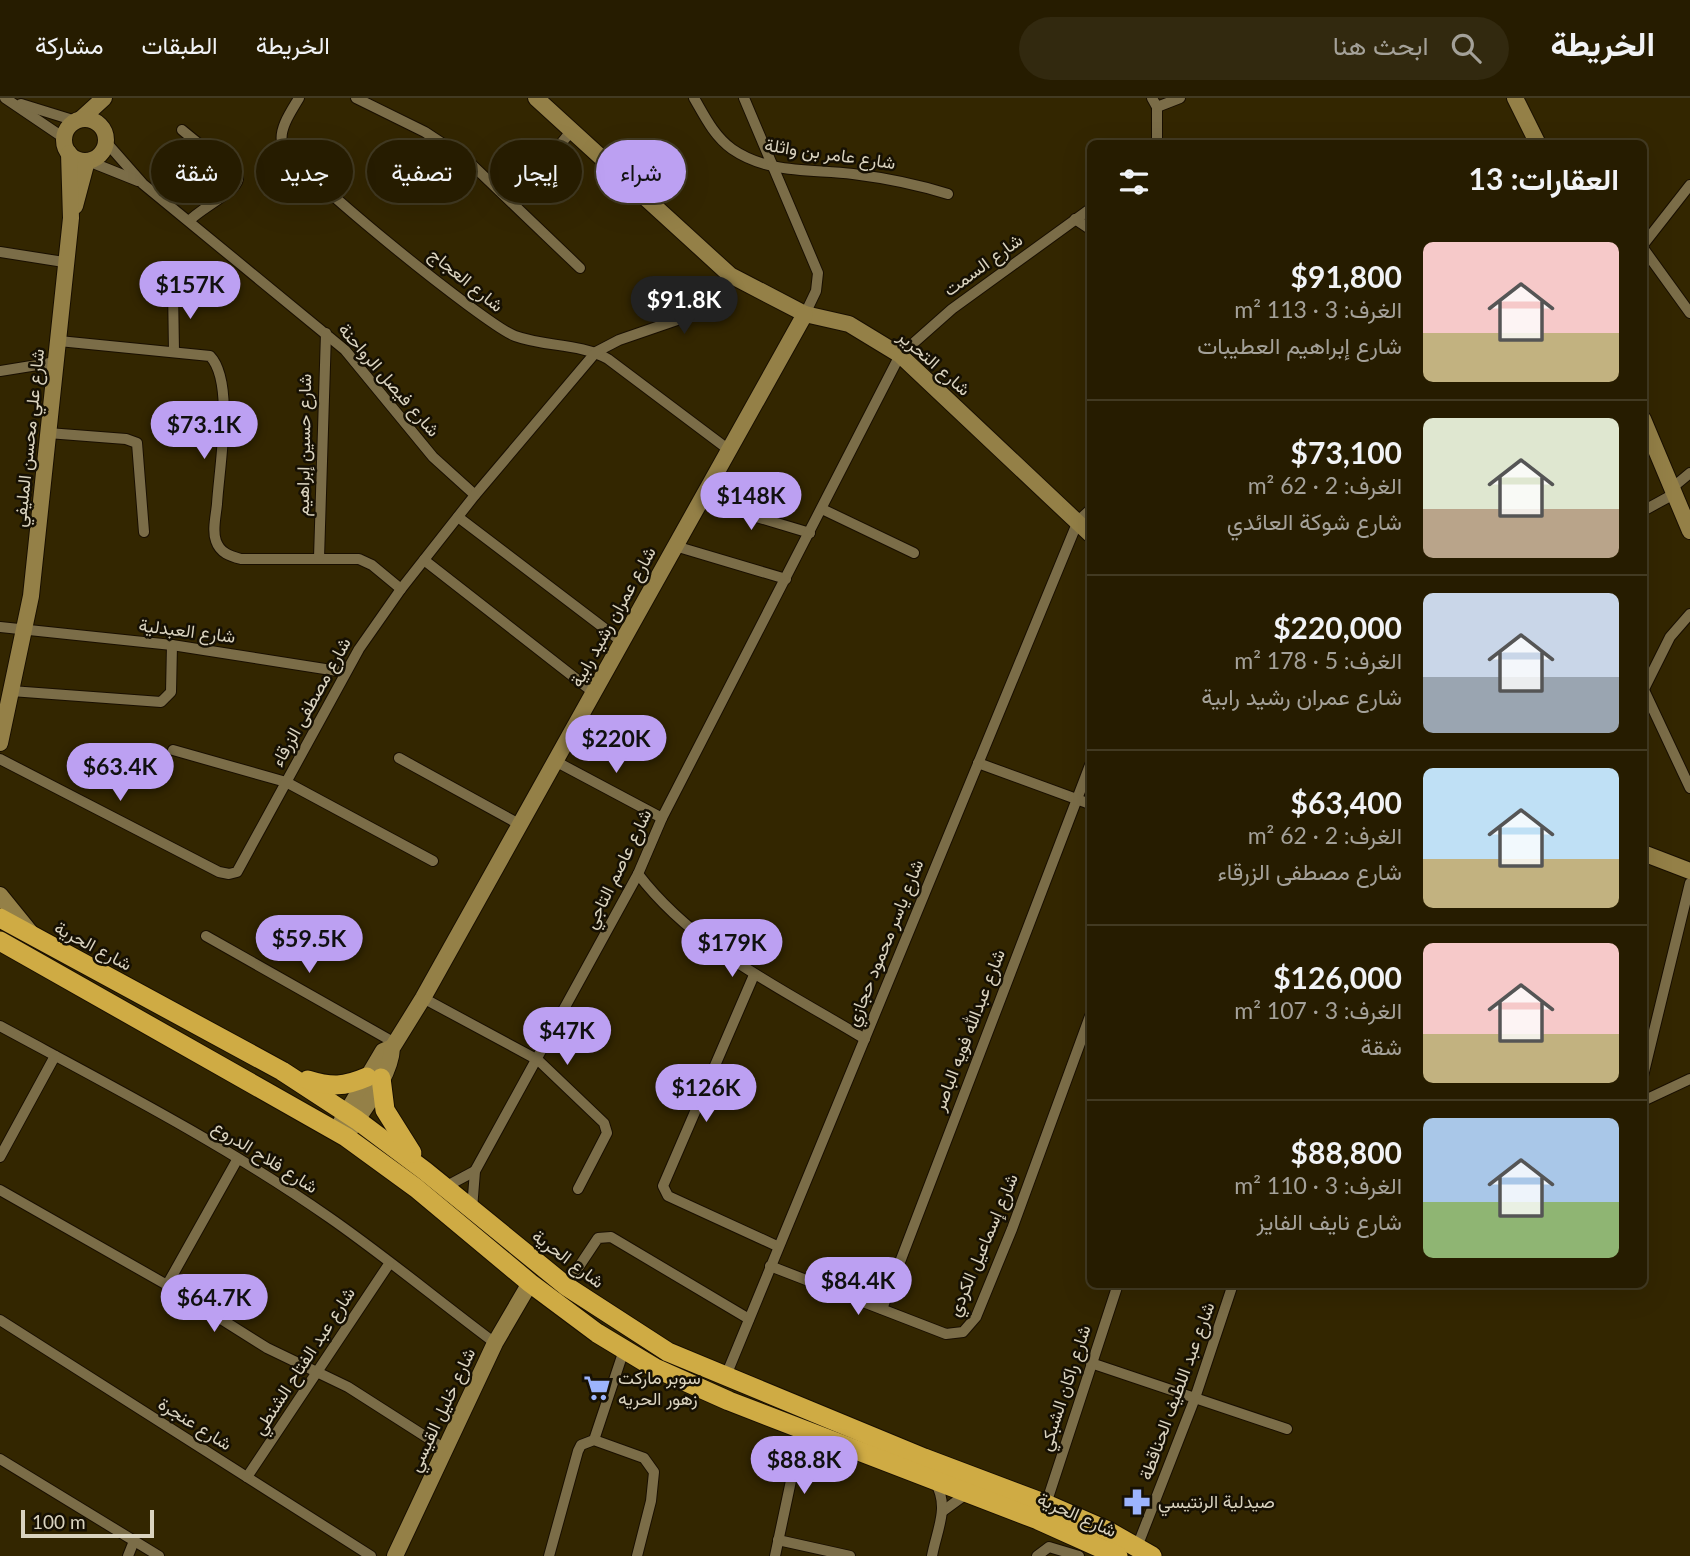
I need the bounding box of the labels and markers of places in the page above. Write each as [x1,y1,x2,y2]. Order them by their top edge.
pin: $157K [141,262,239,321]
pin: $91.8K [627,276,741,336]
pin: $73.1K [147,402,261,461]
pin: $148K [702,472,800,532]
pin: $220K [567,716,665,775]
pin: $63.4K [63,744,177,803]
pin: $59.5K [252,916,366,975]
pin: $179K [683,920,781,979]
pin: $47K [526,1007,608,1067]
pin: $126K [657,1065,755,1124]
pin: $84.4K [801,1258,915,1317]
pin: $64.7K [157,1274,271,1334]
place label: سوبر ماركت زهور الحريه [618,1366,701,1410]
supermarket icon: سوبر ماركت زهور الحريه [582,1373,612,1403]
pin: $88.8K [747,1436,861,1496]
pharmacy icon: صيدلية الرنتيسي [1122,1487,1152,1517]
place label: صيدلية الرنتيسي [1158,1490,1275,1517]

